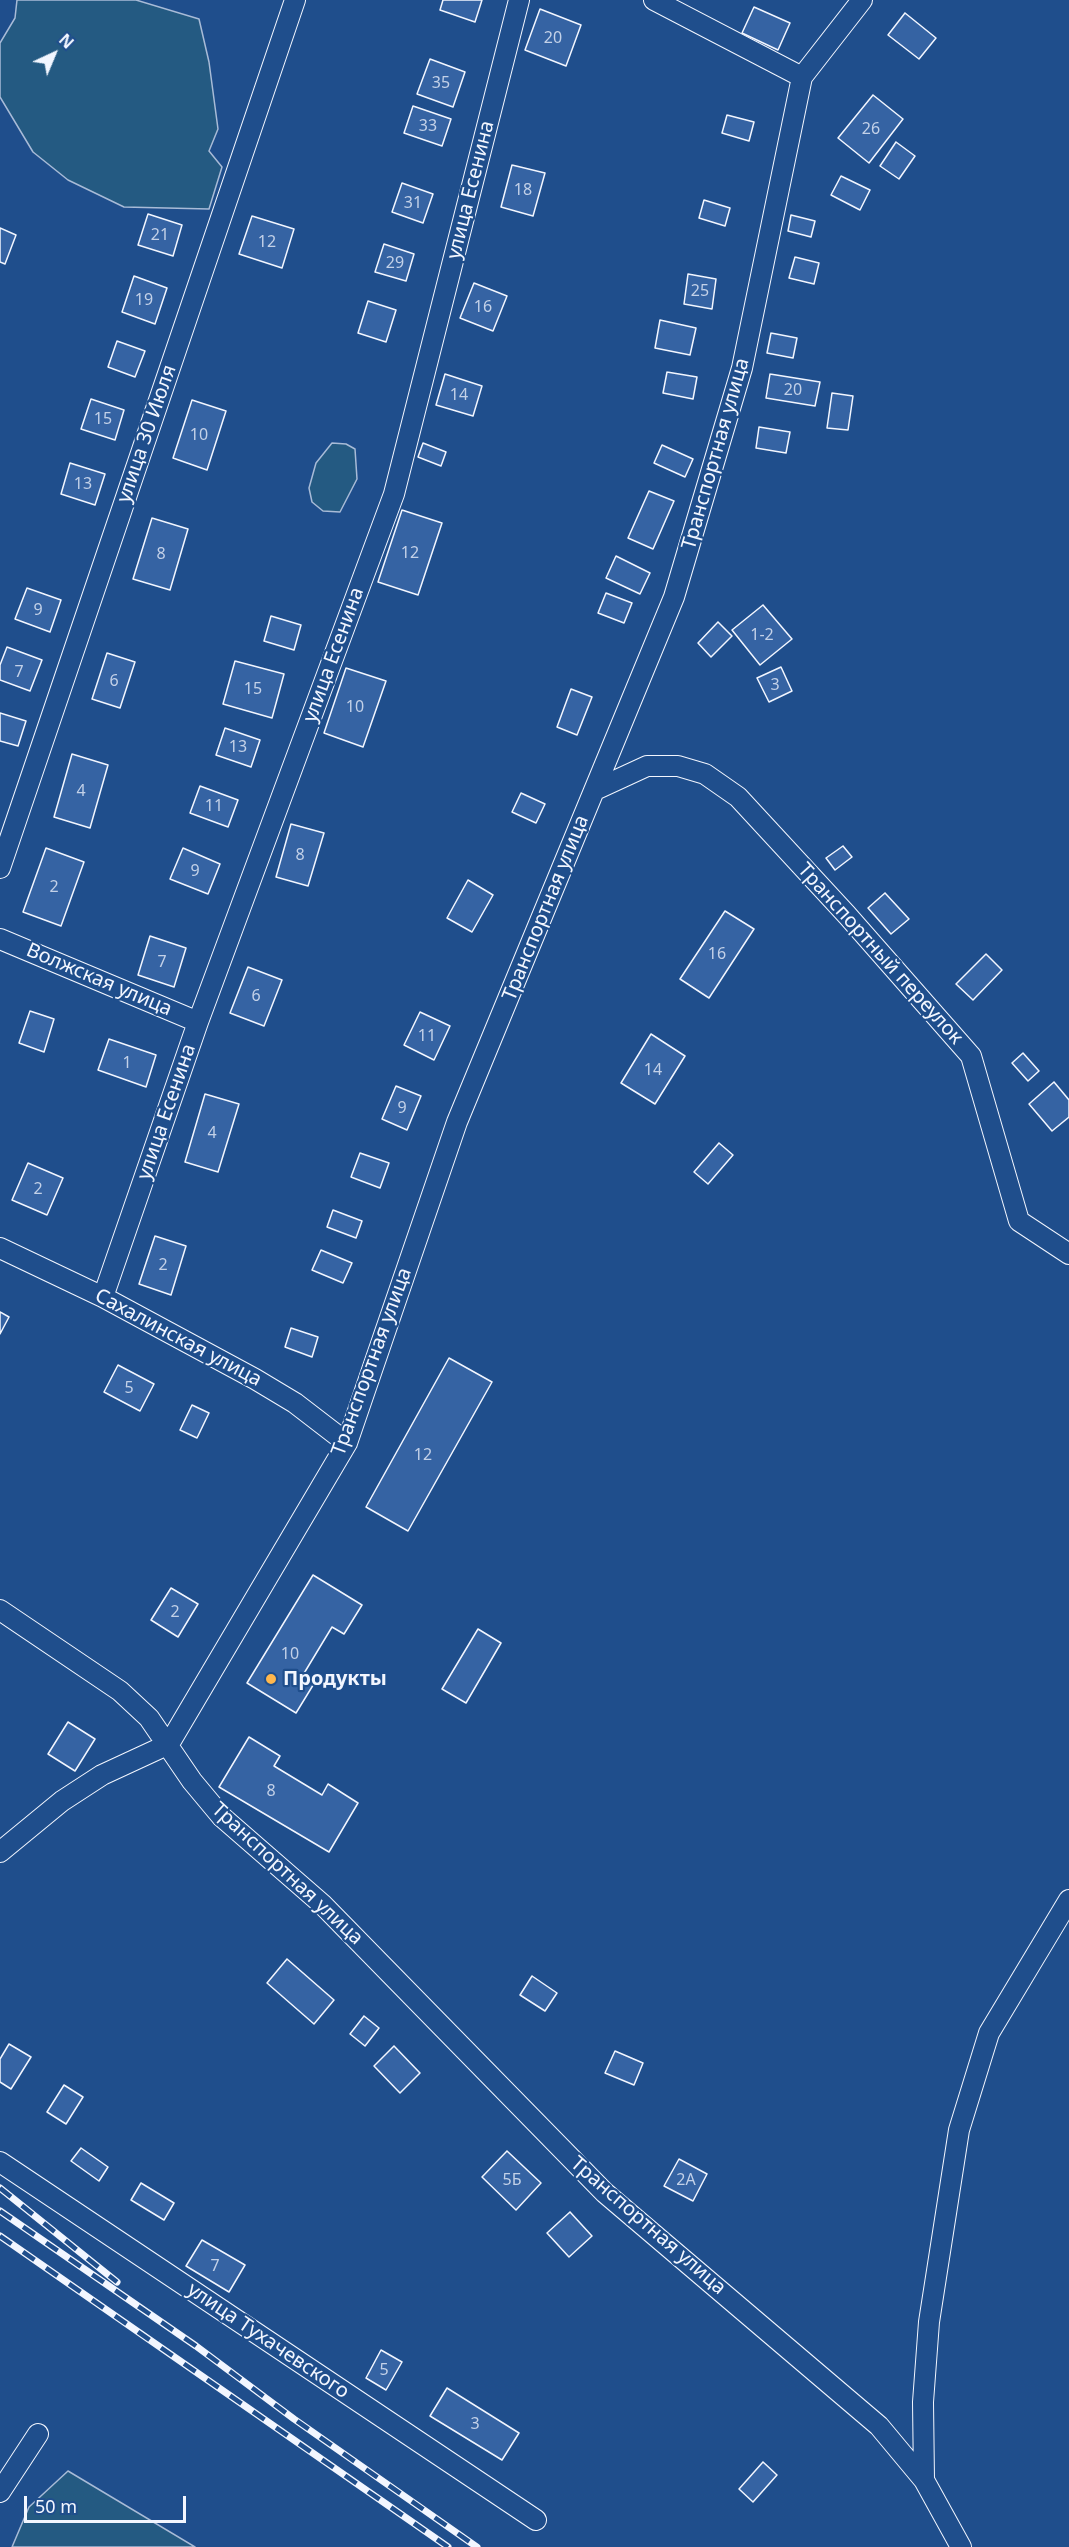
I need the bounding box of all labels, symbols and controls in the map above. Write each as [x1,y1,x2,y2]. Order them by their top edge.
north arrow [24,24,84,84]
house number: 20 [544,28,562,48]
text: N [54,29,79,53]
house number: 35 [432,73,450,93]
house number: 33 [419,116,437,136]
street label: улица Есенина [442,118,500,262]
house number: 26 [862,119,880,139]
house number: 18 [514,180,532,200]
house number: 31 [404,193,422,213]
house number: 21 [151,225,169,245]
house number: 12 [258,232,276,252]
house number: 29 [386,253,404,273]
house number: 25 [691,281,709,301]
house number: 19 [135,290,153,310]
house number: 16 [474,297,492,317]
street label: Транспортная улица [677,356,755,552]
street label: улица 30 Июля [112,362,182,506]
house number: 20 [784,380,802,400]
house number: 14 [450,385,468,405]
house number: 15 [94,409,112,429]
house number: 10 [190,425,208,445]
house number: 13 [74,474,92,494]
house number: 12 [401,543,419,563]
house number: 8 [156,544,166,564]
street label: улица Есенина [298,584,370,726]
house number: 9 [33,600,43,620]
house number: 1-2 [750,625,774,645]
house number: 7 [14,662,24,682]
house number: 6 [109,671,119,691]
house number: 3 [770,675,780,695]
house number: 15 [244,679,262,699]
house number: 10 [346,697,364,717]
house number: 13 [229,737,247,757]
house number: 4 [76,781,86,801]
house number: 11 [205,796,223,816]
street label: Транспортная улица [498,812,594,1004]
house number: 8 [295,845,305,865]
street label: Транспортный переулок [792,858,968,1050]
house number: 9 [190,861,200,881]
house number: 2 [49,877,59,897]
street label: Волжская улица [22,938,176,1022]
house number: 16 [708,944,726,964]
house number: 7 [157,952,167,972]
house number: 6 [251,986,261,1006]
house number: 11 [418,1026,436,1046]
street label: улица Есенина [133,1041,201,1183]
house number: 1 [122,1053,132,1073]
house number: 14 [644,1060,662,1080]
house number: 9 [397,1098,407,1118]
house number: 4 [207,1123,217,1143]
house number: 2 [33,1179,43,1199]
house number: 2 [158,1255,168,1275]
street label: Транспортная улица [327,1265,417,1459]
street label: Сахалинская улица [90,1284,266,1392]
house number: 5 [124,1378,134,1398]
house number: 12 [414,1445,432,1465]
house number: 2 [170,1602,180,1622]
house number: 10 [281,1644,299,1664]
place label: Продукты [283,1667,387,1691]
marker: Продукты [264,1672,278,1686]
house number: 8 [266,1781,276,1801]
street label: Транспортная улица [206,1798,368,1950]
street label: Транспортная улица [565,2152,731,2300]
house number: 5Б [503,2170,521,2190]
house number: 2А [676,2170,696,2190]
house number: 7 [210,2256,220,2276]
street label: улица Тухачевского [182,2278,354,2404]
house number: 5 [379,2360,389,2380]
house number: 3 [470,2414,480,2434]
scale bar [27,2484,189,2522]
text: 50 m [35,2494,77,2518]

